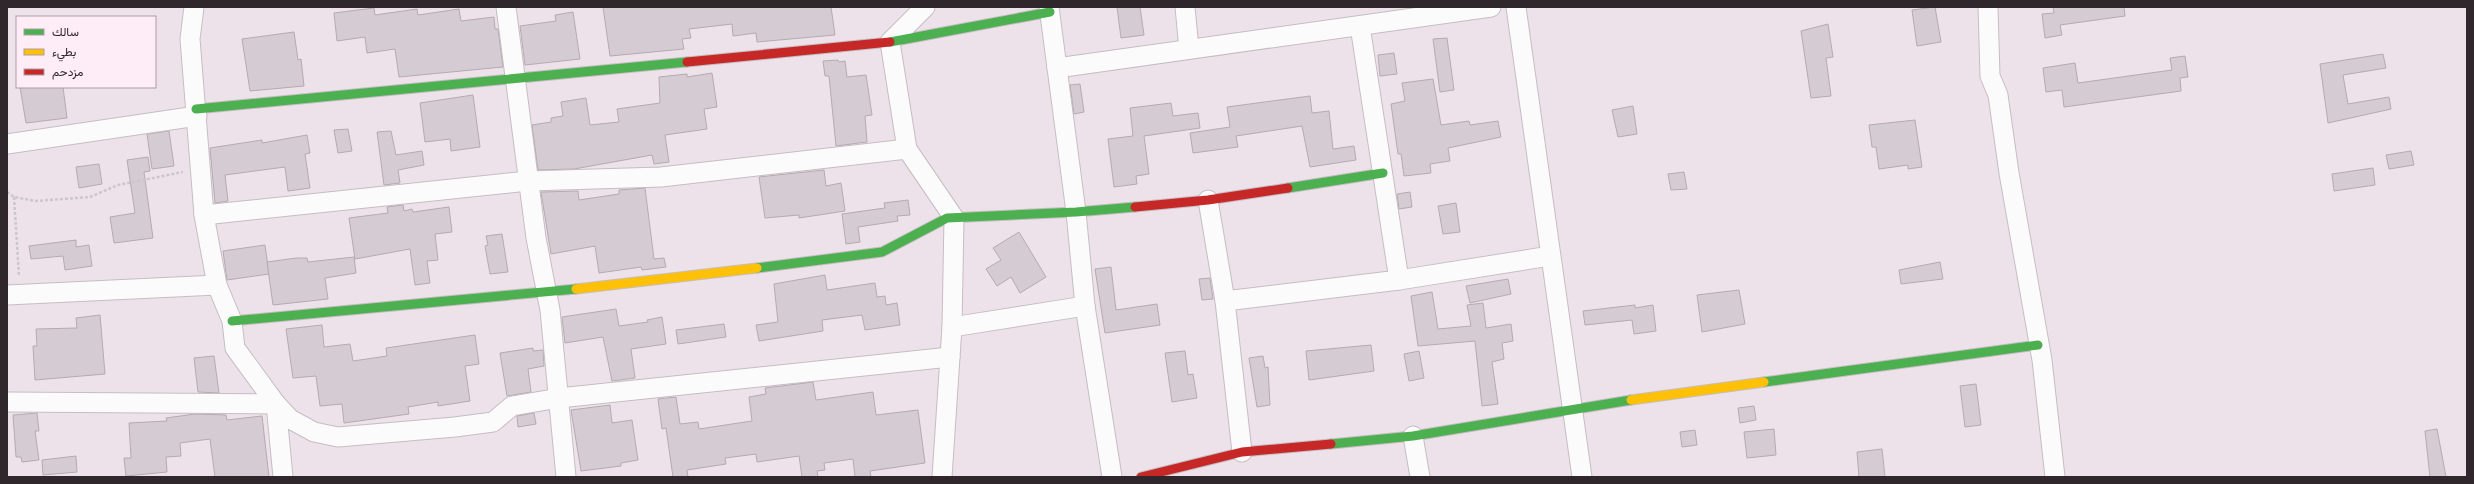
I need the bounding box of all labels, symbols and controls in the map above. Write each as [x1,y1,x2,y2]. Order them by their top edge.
legend [16,16,156,88]
text: سالك [52,24,79,39]
text: بطيء [52,44,76,62]
text: مزدحم [52,64,83,80]

